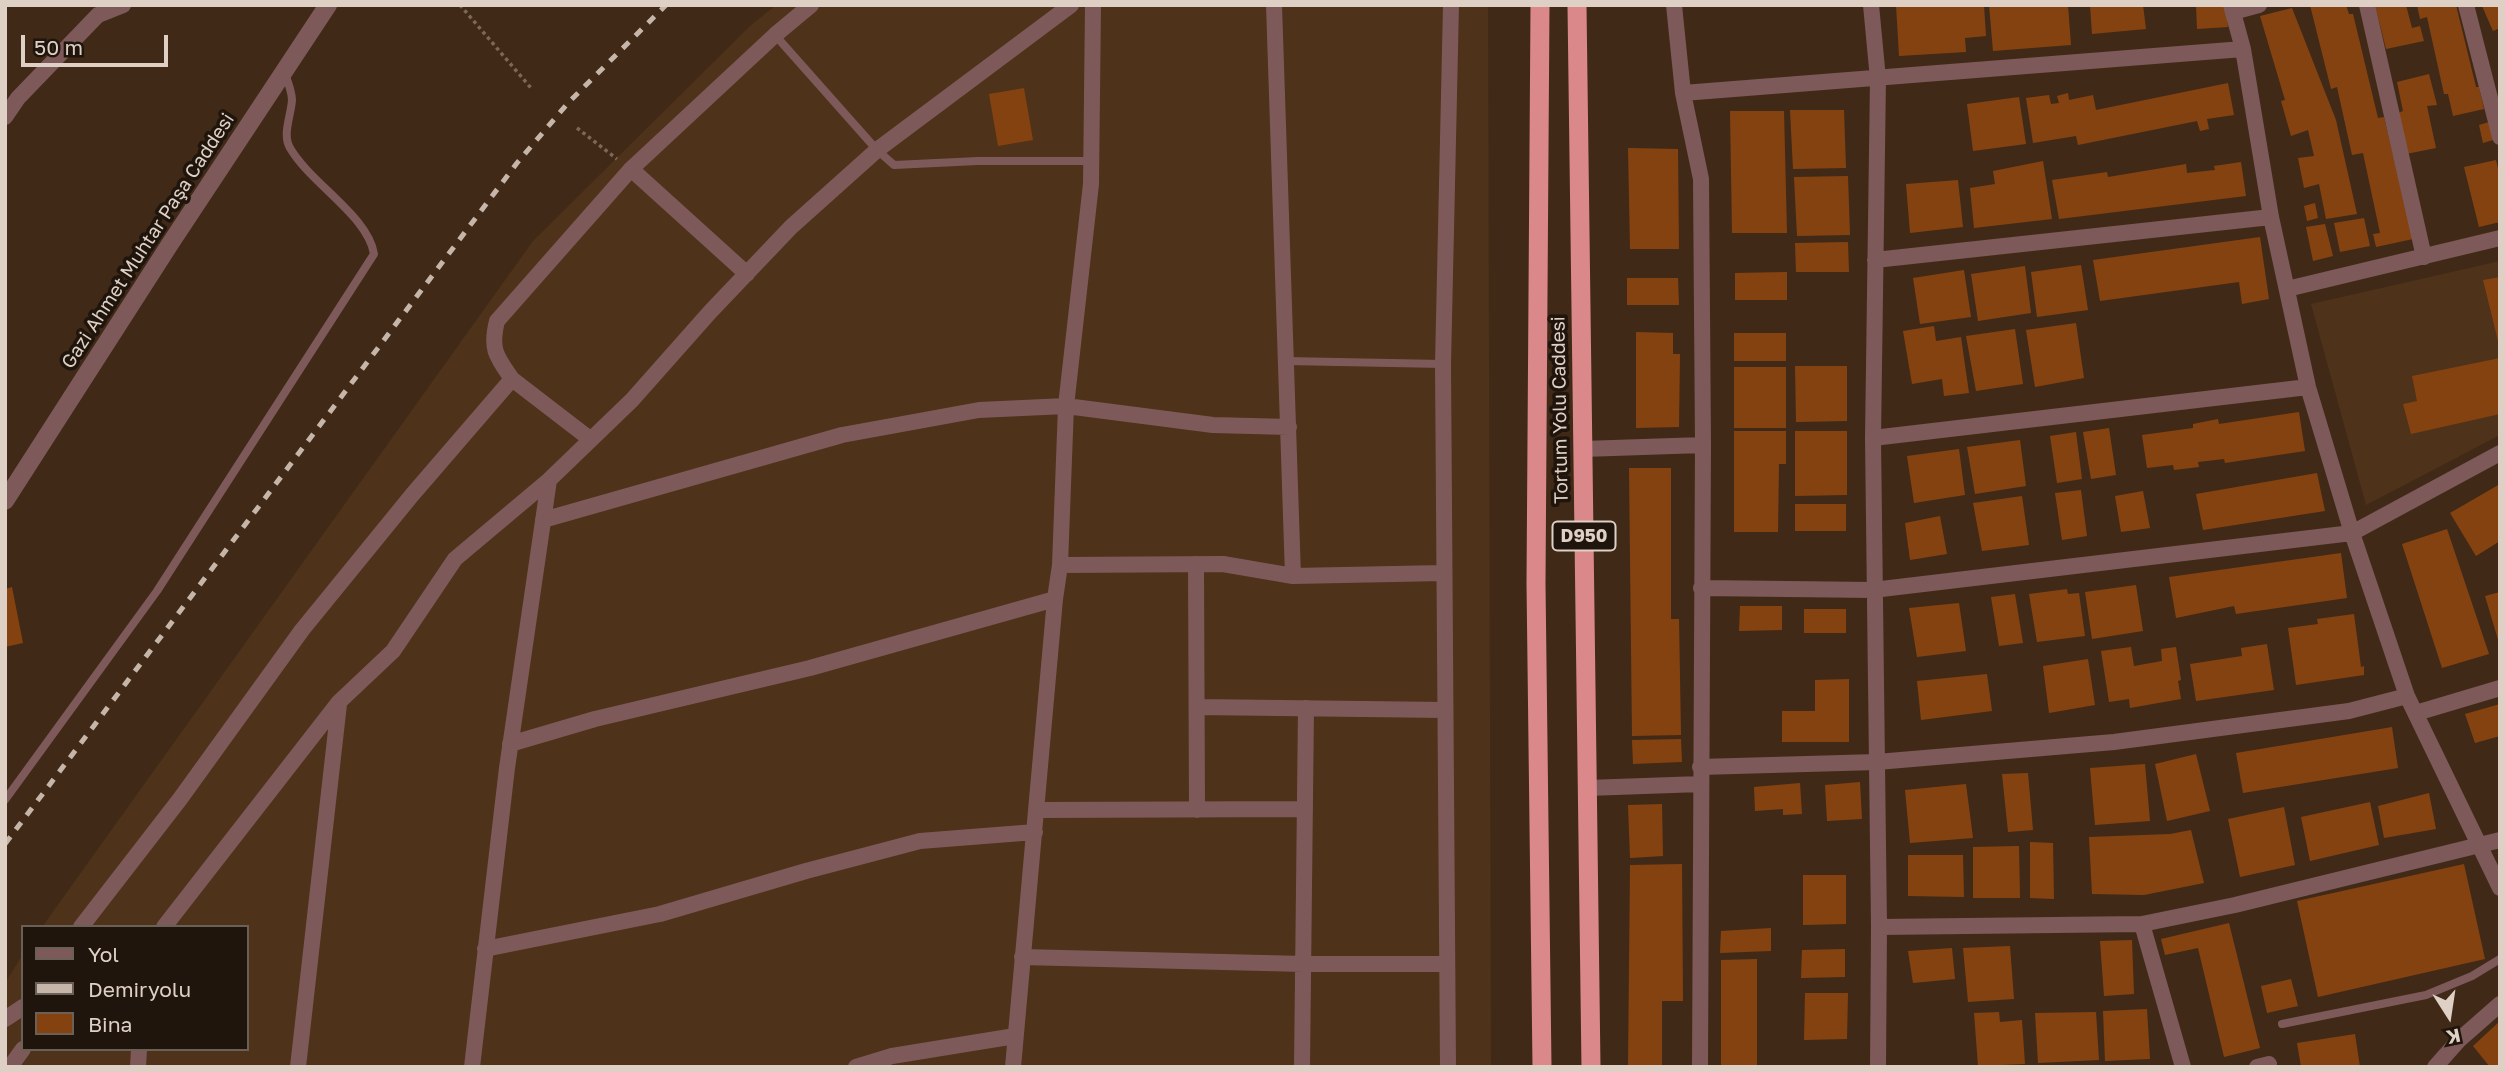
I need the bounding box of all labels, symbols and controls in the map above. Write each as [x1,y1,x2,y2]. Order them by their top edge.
scale bar [24,21,172,65]
text: 50 m [34,34,83,60]
street label: Gazi Ahmet Muhtar Paşa Caddesi [57,109,239,373]
street label: Tortum Yolu Caddesi [1547,316,1573,504]
road number: D950 [1552,522,1616,550]
legend [21,925,248,1051]
text: Yol [88,941,119,967]
text: Demiryolu [88,976,191,1002]
north arrow [2414,981,2484,1051]
text: Bina [88,1011,132,1037]
text: K [2444,1024,2463,1050]

